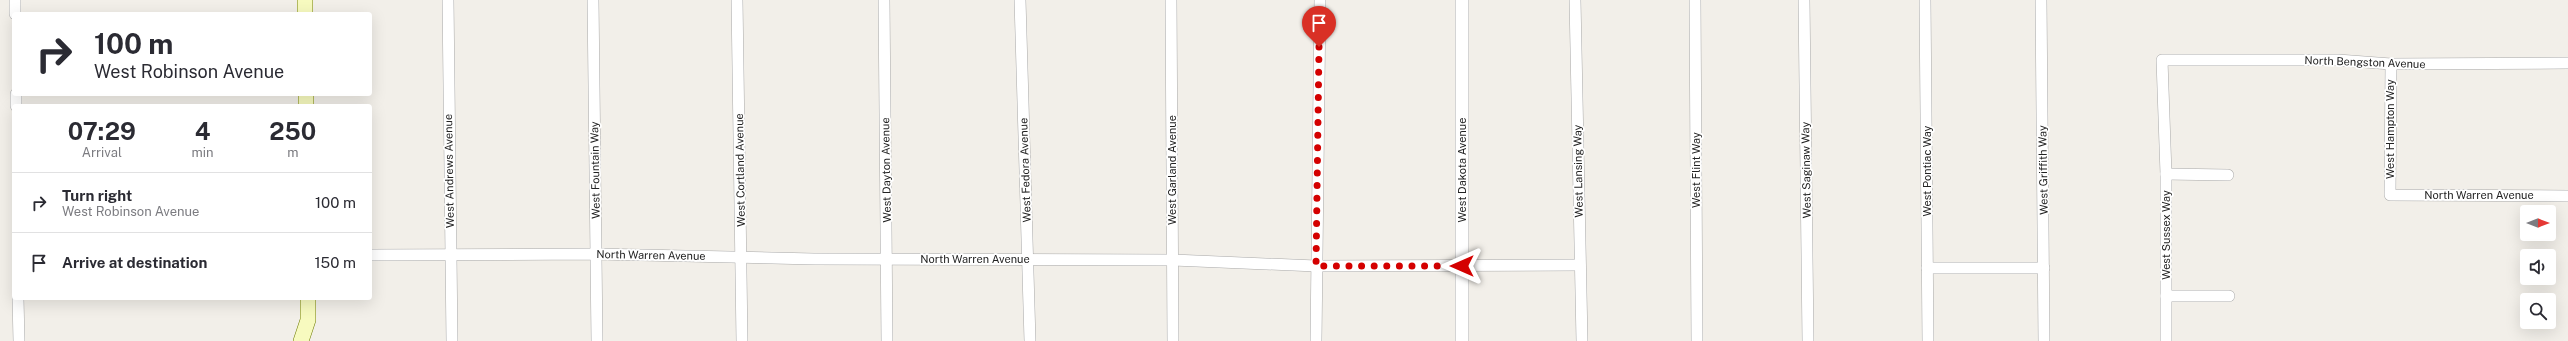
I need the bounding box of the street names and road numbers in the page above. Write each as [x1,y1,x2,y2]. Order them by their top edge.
street label: North Bengston Avenue [2304,54,2426,70]
street label: West Hampton Way [2384,79,2396,179]
street label: West Cortland Avenue [733,113,747,227]
street label: West Andrews Avenue [442,114,456,228]
street label: West Garland Avenue [1166,115,1178,225]
street label: West Dayton Avenue [879,117,893,223]
street label: West Fedora Avenue [1017,118,1033,222]
street label: West Dakota Avenue [1456,118,1468,222]
street label: West Fountain Way [588,121,602,219]
street label: West Saginaw Way [1799,121,1813,218]
street label: West Lansing Way [1571,124,1585,218]
street label: West Pontiac Way [1921,125,1933,217]
street label: West Griffith Way [2036,125,2050,215]
street label: West Flint Way [1690,132,1702,208]
street label: North Warren Avenue [2424,189,2534,201]
street label: West Sussex Way [2160,190,2172,280]
street label: North Warren Avenue [596,248,706,262]
street label: North Warren Avenue [920,253,1030,265]

